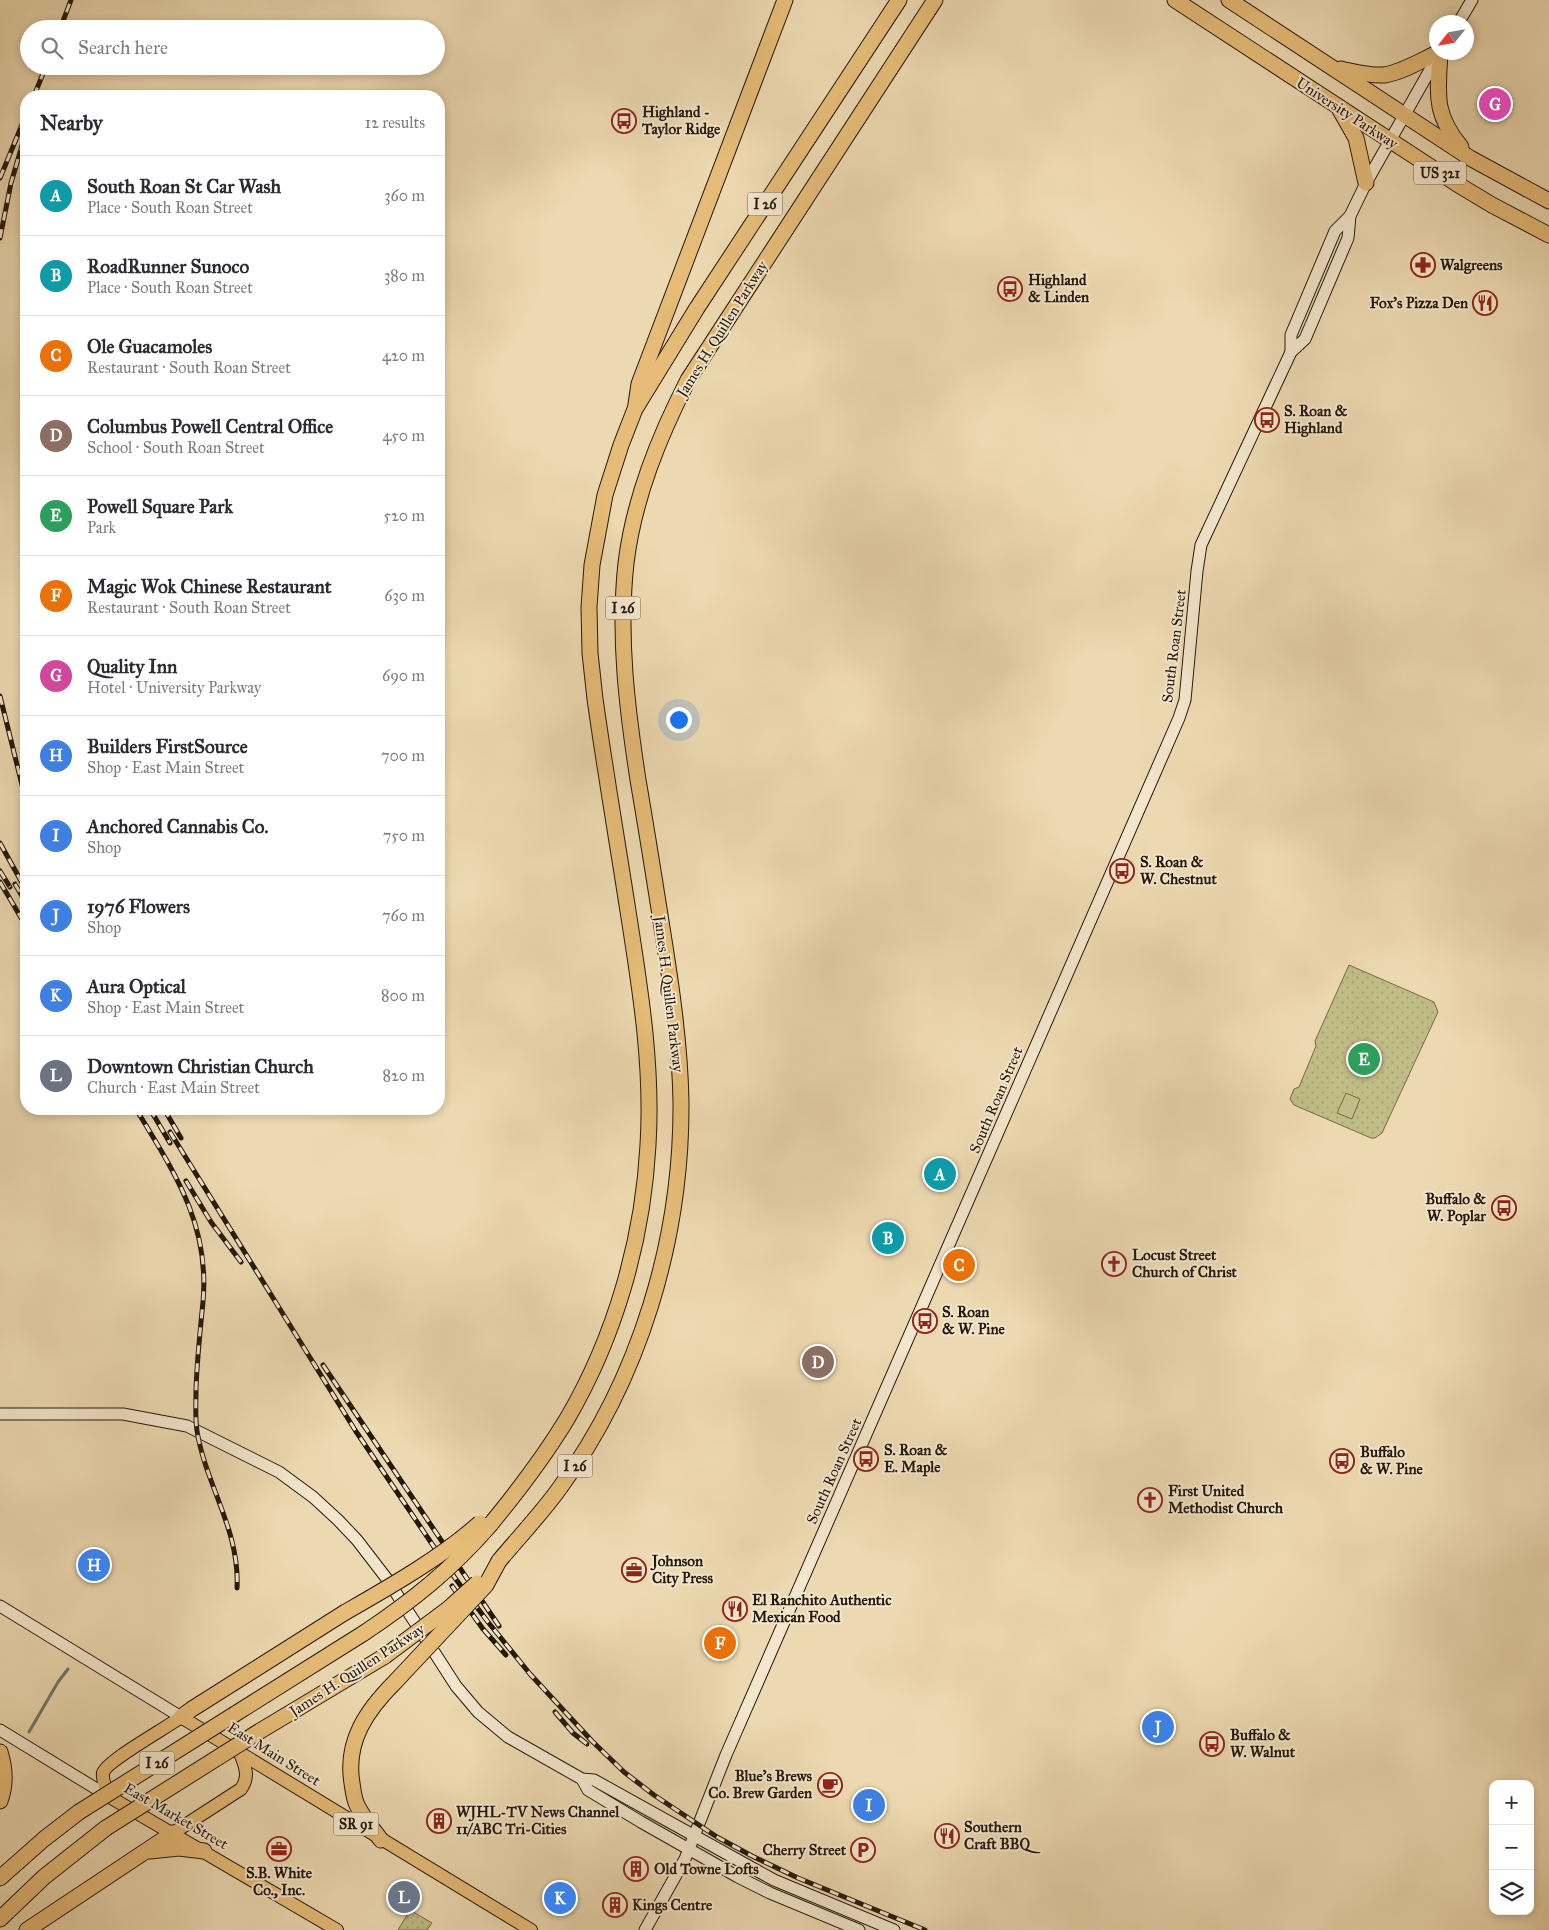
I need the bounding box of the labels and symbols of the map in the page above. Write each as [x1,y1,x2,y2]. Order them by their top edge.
north arrow [1429,15,1474,60]
street label: University Parkway [1293,73,1402,153]
pin: G [1479,85,1511,123]
place label: Highland - Taylor Ridge [641,103,721,139]
bus stop icon: Highland - Taylor Ridge [611,108,637,134]
road number: US 321 [1414,162,1466,184]
road number: I 26 [748,192,782,215]
pharmacy icon: Walgreens [1410,252,1436,278]
place label: Walgreens [1440,256,1503,275]
street label: James H. Quillen Parkway [672,257,773,403]
place label: Highland & Linden [1028,271,1090,306]
bus stop icon: Highland & Linden [997,276,1023,302]
restaurant icon: Fox's Pizza Den [1472,290,1498,316]
place label: Fox's Pizza Den [1370,294,1469,312]
place label: S. Roan & Highland [1284,402,1348,438]
bus stop icon: S. Roan & Highland [1254,407,1280,433]
street label: South Roan Street [1158,588,1190,704]
road number: I 26 [606,596,640,620]
your location [666,707,692,733]
place label: S. Roan & W. Chestnut [1140,853,1217,888]
bus stop icon: S. Roan & W. Chestnut [1109,858,1135,884]
street label: James H. Quillen Parkway [649,913,688,1074]
pin: E [1348,1040,1380,1078]
street label: South Roan Street [965,1043,1027,1156]
pin: A [924,1155,956,1193]
place label: Buffalo & W. Poplar [1425,1190,1486,1226]
bus stop icon: Buffalo & W. Poplar [1491,1195,1517,1221]
pin: B [872,1219,904,1257]
pin: C [943,1246,975,1284]
place label: Locust Street Church of Christ [1132,1246,1238,1281]
church icon: Locust Street Church of Christ [1101,1251,1127,1277]
place label: S. Roan & W. Pine [942,1303,1006,1338]
bus stop icon: S. Roan & W. Pine [912,1308,938,1334]
pin: D [802,1343,834,1381]
street label: South Roan Street [803,1415,866,1527]
place label: S. Roan & E. Maple [884,1441,948,1477]
place label: Buffalo & W. Pine [1360,1443,1424,1478]
bus stop icon: S. Roan & E. Maple [853,1446,879,1472]
bus stop icon: Buffalo & W. Pine [1329,1448,1355,1474]
road number: I 26 [558,1454,592,1478]
place label: First United Methodist Church [1168,1482,1284,1517]
church icon: First United Methodist Church [1137,1487,1163,1513]
pin: H [78,1546,110,1584]
place label: Johnson City Press [650,1552,714,1588]
office icon: Johnson City Press [621,1557,647,1583]
place label: El Ranchito Authentic Mexican Food [752,1591,892,1626]
restaurant icon: El Ranchito Authentic Mexican Food [722,1596,748,1622]
street label: James H. Quillen Parkway [284,1619,429,1722]
pin: F [704,1624,736,1662]
pin: J [1142,1708,1174,1746]
street label: East Main Street [224,1718,324,1790]
place label: Buffalo & W. Walnut [1230,1726,1296,1761]
bus stop icon: Buffalo & W. Walnut [1199,1731,1225,1757]
road number: I 26 [140,1752,174,1775]
place label: Blue's Brews Co. Brew Garden [708,1767,813,1802]
cafe icon: Blue's Brews Co. Brew Garden [817,1772,843,1798]
street label: East Market Street [121,1779,232,1853]
pin: I [853,1786,885,1824]
place label: WJHL-TV News Channel 11/ABC Tri-Cities [456,1803,620,1838]
building icon: WJHL-TV News Channel 11/ABC Tri-Cities [426,1808,452,1834]
road number: SR 91 [334,1812,378,1836]
place label: Southern Craft BBQ [964,1818,1042,1854]
restaurant icon: Southern Craft BBQ [934,1823,960,1849]
office icon: S.B. White Co., Inc. [266,1836,292,1862]
parking icon: Cherry Street [850,1837,876,1863]
place label: Cherry Street [762,1841,847,1860]
building icon: Old Towne Lofts [623,1856,649,1882]
place label: Old Towne Lofts [654,1860,759,1878]
place label: S.B. White Co., Inc. [246,1864,313,1899]
pin: L [388,1878,420,1916]
pin: K [544,1879,576,1917]
building icon: Kings Centre [602,1892,628,1918]
place label: Kings Centre [632,1896,713,1915]

